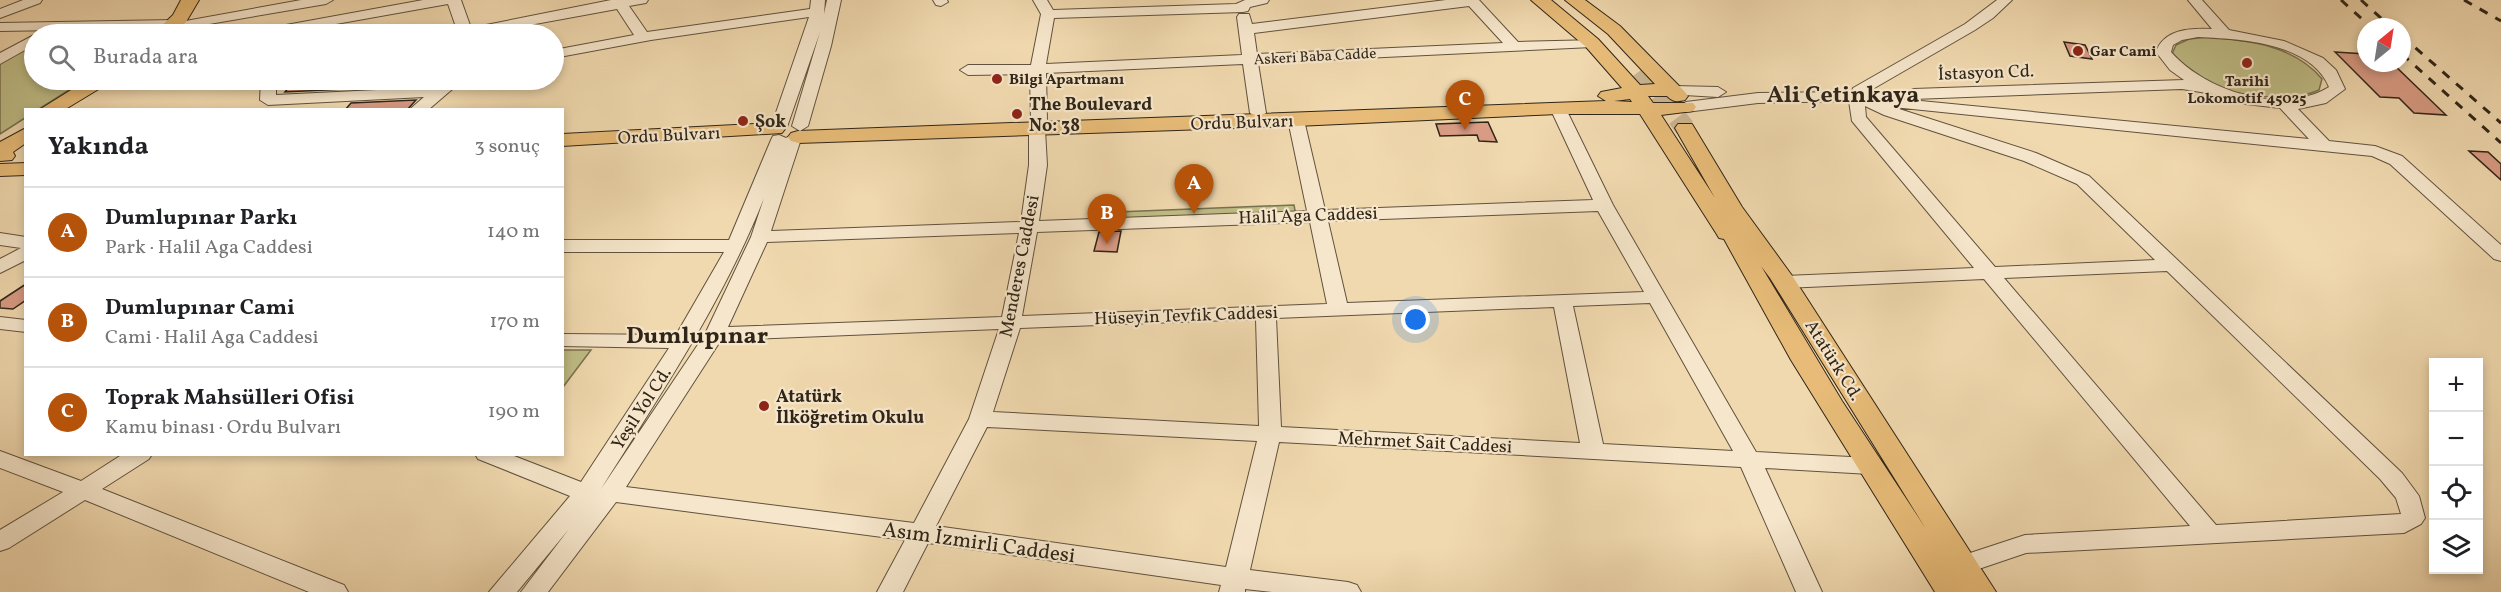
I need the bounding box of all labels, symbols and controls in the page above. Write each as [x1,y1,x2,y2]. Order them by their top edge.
north arrow [2357,18,2411,72]
search box [24,24,564,90]
icon: search [45,41,78,74]
text: Burada ara [93,42,198,73]
place label: Gar Cami [2090,42,2157,63]
street label: Askeri Baba Cadde [1253,44,1377,71]
marker: Gar Cami [2071,44,2085,58]
marker: Tarihi Lokomotif 45025 [2240,56,2254,70]
street label: İstasyon Cd. [1937,59,2035,88]
place label: Bilgi Apartmanı [1009,70,1124,91]
marker: Bilgi Apartmanı [990,72,1004,86]
place label: Tarihi Lokomotif 45025 [2188,72,2306,110]
district label: Ali Çetinkaya [1767,79,1919,113]
pin: C [1446,80,1484,130]
place label: The Boulevard No: 38 [1029,93,1152,139]
marker: The Boulevard No: 38 [1010,107,1024,121]
street label: Ordu Bulvarı [1190,109,1294,138]
place label: Şok [755,110,786,135]
marker: Şok [736,114,750,128]
street label: Ordu Bulvarı [617,121,721,152]
text: Yakında [48,129,149,165]
text: 3 sonuç [474,133,540,161]
pin: A [1174,164,1214,214]
street label: Menderes Caddesi [994,193,1047,340]
pin: B [1088,194,1126,244]
street label: Halil Aga Caddesi [1238,202,1378,231]
text: Dumlupınar Parkı [105,203,297,234]
text: A [60,218,75,246]
text: 140 m [487,218,540,246]
text: Park · Halil Aga Caddesi [105,234,313,262]
text: Dumlupınar Cami [105,293,295,324]
street label: Hüseyin Tevfik Caddesi [1094,301,1278,332]
your location [1401,305,1430,334]
text: B [61,308,74,336]
text: 170 m [490,308,540,336]
street label: Atatürk Cd. [1798,316,1867,406]
district label: Dumlupınar [626,320,768,354]
text: Cami · Halil Aga Caddesi [105,324,319,352]
map controls [2429,358,2483,574]
button: + [2429,358,2483,412]
street label: Yeşil Yol Cd. [606,363,678,455]
text: Toprak Mahsülleri Ofisi [105,383,355,414]
place label: Atatürk İlköğretim Okulu [776,385,924,431]
text: C [61,398,74,426]
text: 190 m [488,398,540,426]
marker: Atatürk İlköğretim Okulu [757,399,771,413]
button: − [2429,412,2483,466]
text: Kamu binası · Ordu Bulvarı [105,414,341,442]
street label: Mehrmet Sait Caddesi [1337,426,1513,461]
button: locate [2429,466,2483,520]
street label: Asım İzmirli Caddesi [880,516,1077,571]
button: layers [2429,520,2483,574]

